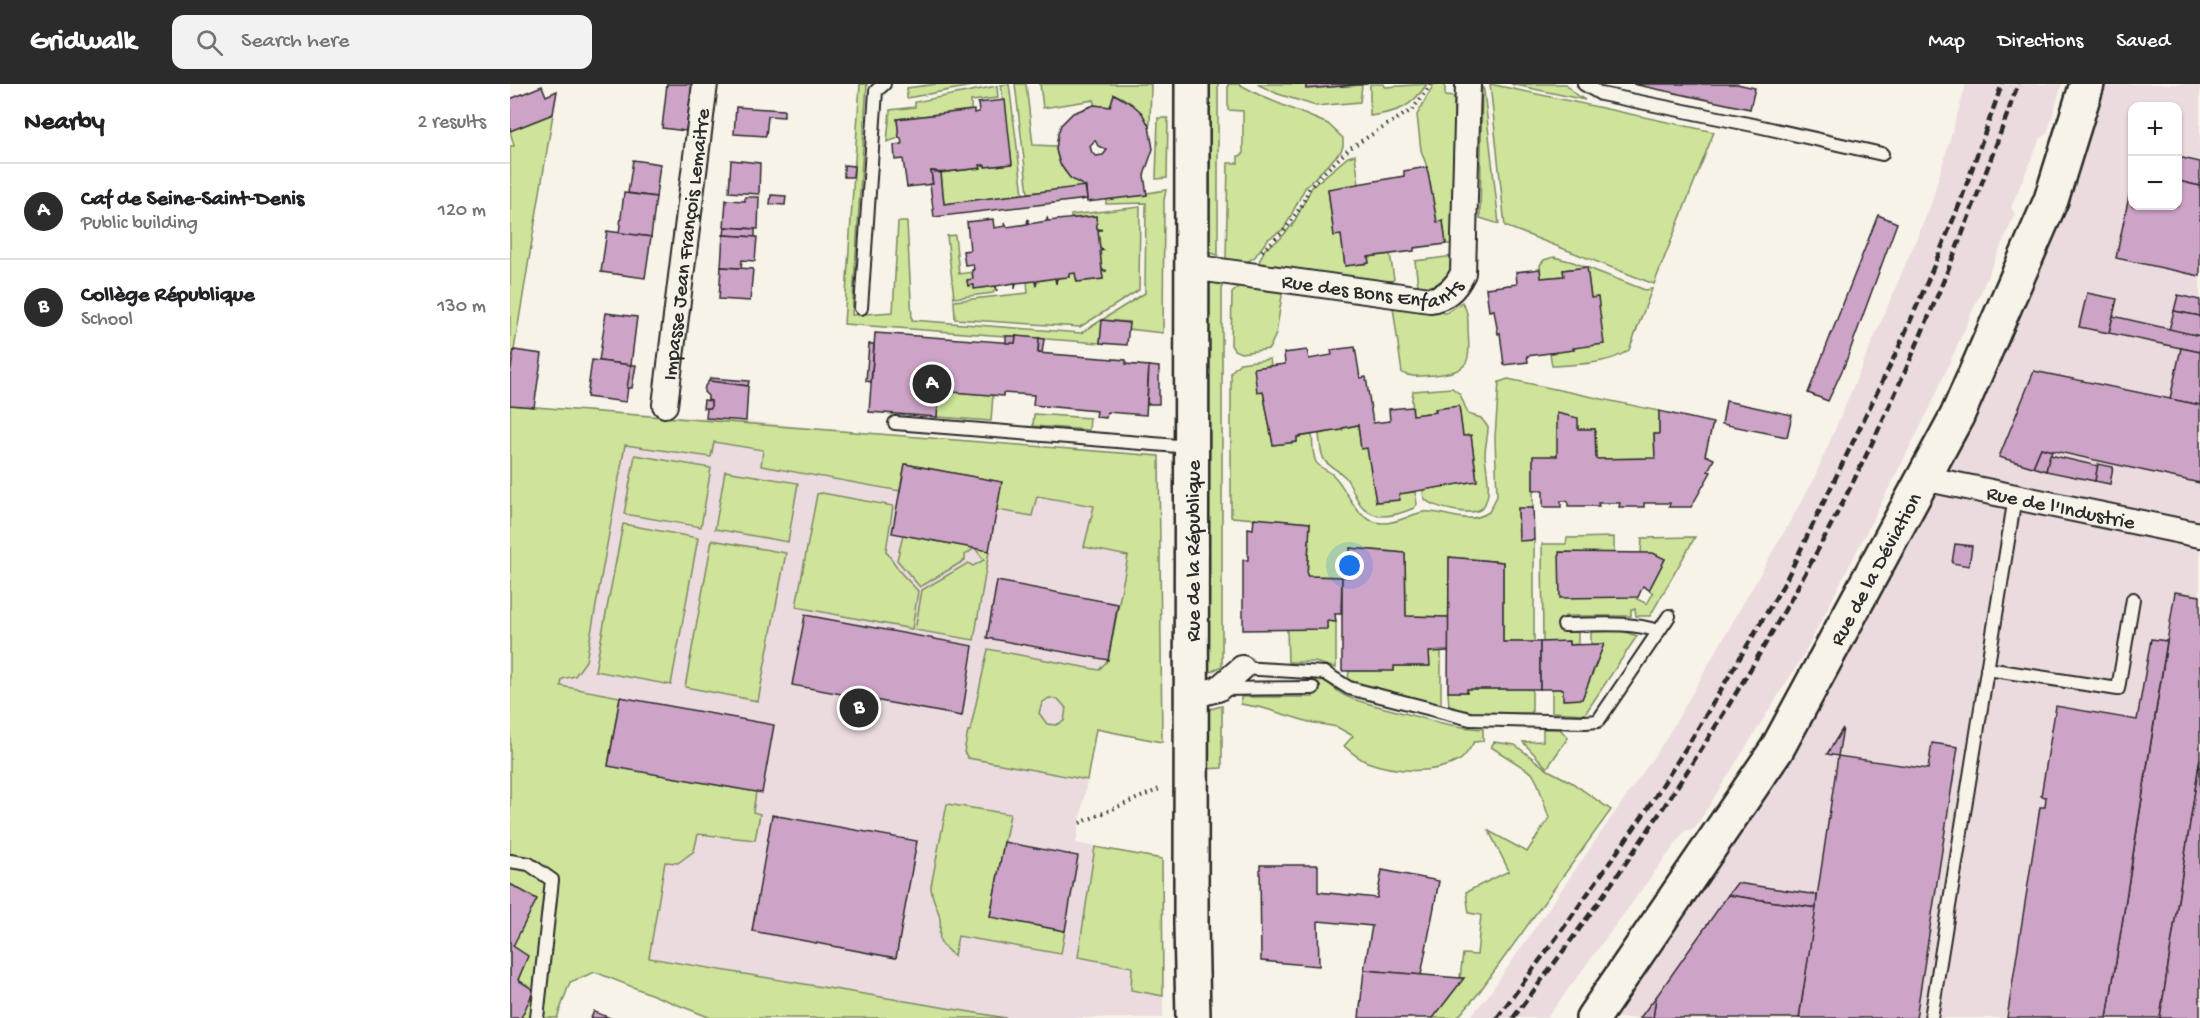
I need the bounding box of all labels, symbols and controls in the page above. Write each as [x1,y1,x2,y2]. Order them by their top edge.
search box [172,15,592,69]
text: Gridwalk [30,26,136,59]
icon: search [193,26,226,59]
text: Search here [241,29,349,55]
text: Map [1928,30,1965,55]
text: Directions [1998,30,2083,55]
text: Saved [2116,30,2170,55]
map controls [2128,102,2182,210]
button: + [2128,102,2182,156]
street label: Impasse Jean François Lemaitre [659,106,718,382]
text: Nearby [24,108,105,139]
text: 2 results [417,112,486,135]
button: − [2128,156,2182,210]
text: Caf de Seine-Saint-Denis [81,187,304,213]
text: A [38,200,49,223]
text: 120 m [438,200,486,223]
text: Public building [81,213,198,236]
street label: Rue des Bons Enfants [1275,261,1459,289]
text: Rue des Bons Enfants [1280,271,1472,316]
text: Collège République [81,283,255,309]
text: B [38,296,49,319]
text: 130 m [437,296,486,319]
text: School [81,309,133,332]
pin: A [912,362,952,406]
street label: Rue de la République [1183,459,1208,642]
street label: Rue de l'Industrie [1984,482,2138,538]
street label: Rue de la Déviation [1826,489,1929,651]
your location [1335,551,1364,580]
pin: B [840,686,878,730]

